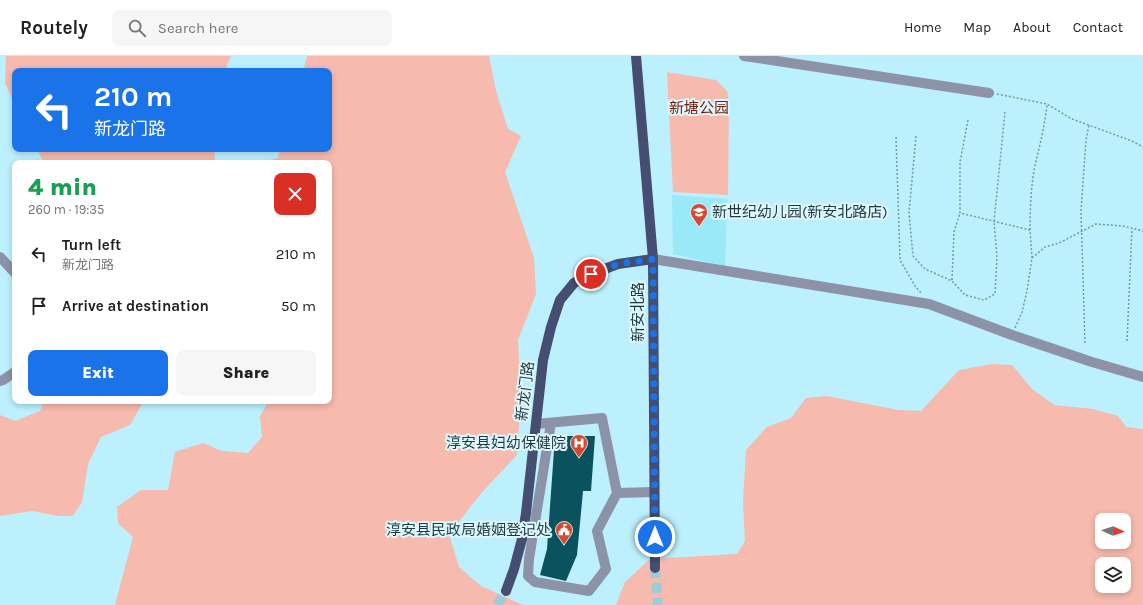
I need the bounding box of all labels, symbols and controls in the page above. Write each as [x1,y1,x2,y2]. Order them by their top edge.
search box [112,10,392,46]
text: Routely [20,17,88,39]
icon: search [126,17,148,39]
text: Search here [158,19,239,37]
text: Home [904,19,941,36]
text: Map [963,19,991,36]
text: About [1013,19,1051,36]
text: Contact [1073,19,1123,36]
text: 210 m [94,80,172,113]
icon: left [28,84,80,136]
park label: 新塘公园 [669,99,729,117]
text: 新龙门路 [94,118,166,140]
text: 4 min [28,173,97,201]
button: close [274,173,316,215]
text: 260 m · 19:35 [28,202,104,217]
school or university icon: 新世纪幼儿园(新安北路店) [689,202,709,227]
place label: 新世纪幼儿园(新安北路店) [712,203,888,221]
text: Turn left [62,236,121,254]
icon: left [28,243,50,265]
text: 210 m [276,245,316,263]
text: 新龙门路 [62,257,114,272]
pin [574,257,608,291]
icon: arrive [580,263,602,285]
street label: 新安北路 [629,282,647,342]
icon: arrive [28,295,50,317]
text: Arrive at destination [62,297,209,315]
text: 50 m [281,297,316,315]
button: Exit [28,350,168,396]
button: Share [176,350,316,396]
street label: 新龙门路 [512,360,538,422]
hospital icon: 淳安县妇幼保健院 [569,433,589,458]
place label: 淳安县妇幼保健院 [446,434,566,452]
north arrow [1095,513,1131,549]
map controls [1095,513,1131,593]
position arrow [634,516,676,558]
public building icon: 淳安县民政局婚姻登记处 [554,520,574,545]
place label: 淳安县民政局婚姻登记处 [386,521,551,539]
button: layers [1095,557,1131,593]

